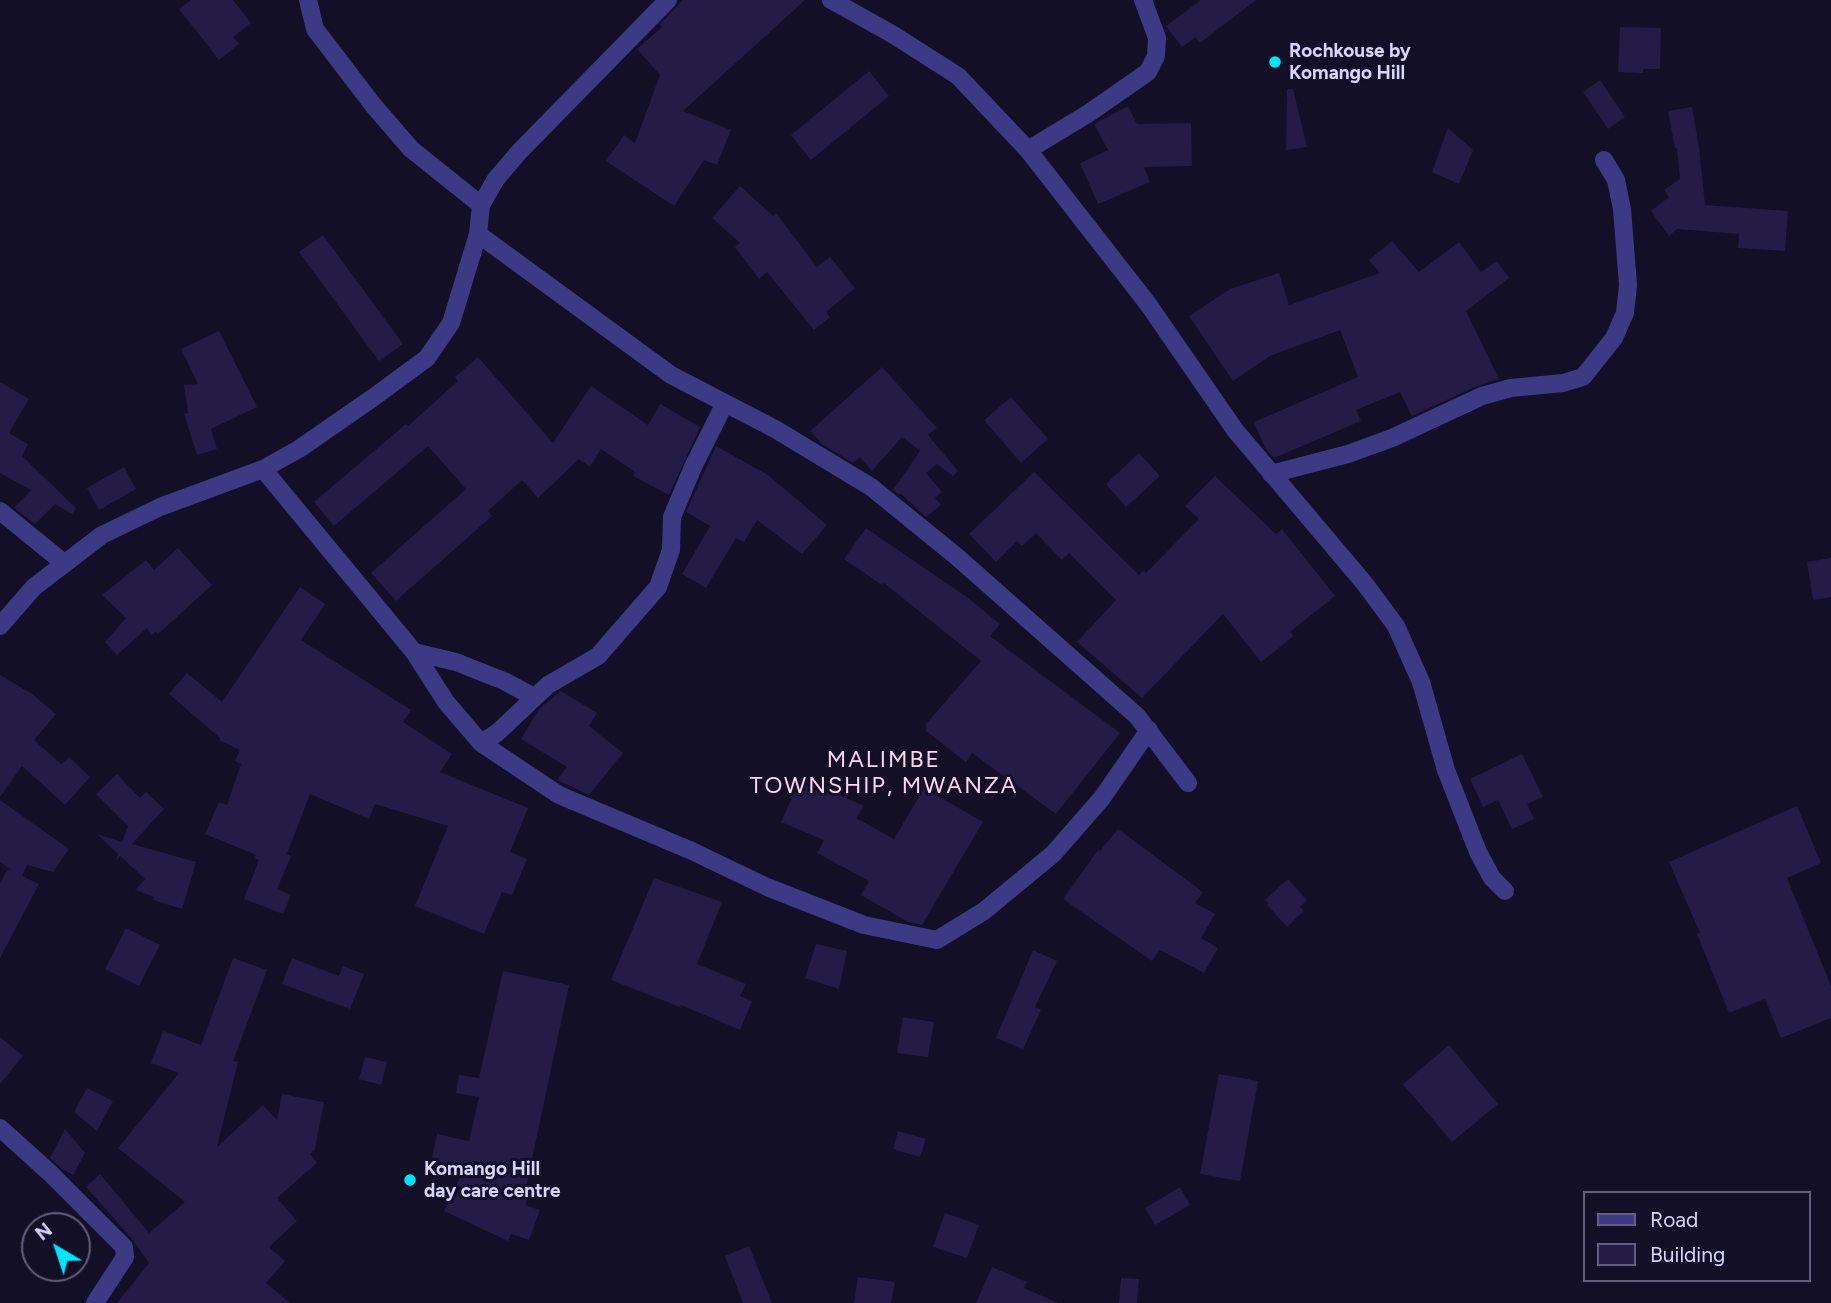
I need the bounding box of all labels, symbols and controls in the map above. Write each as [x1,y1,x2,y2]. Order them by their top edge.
place label: Rochkouse by Komango Hill [1289,40,1411,84]
marker: Rochkouse by Komango Hill [1267,54,1283,70]
district label: MALIMBE TOWNSHIP, MWANZA [752,746,1016,800]
place label: Komango Hill day care centre [424,1158,560,1202]
marker: Komango Hill day care centre [402,1172,418,1188]
legend [1582,1191,1810,1282]
text: Road [1650,1207,1698,1232]
north arrow [21,1212,91,1282]
text: N [31,1218,57,1245]
text: Building [1650,1242,1725,1267]

